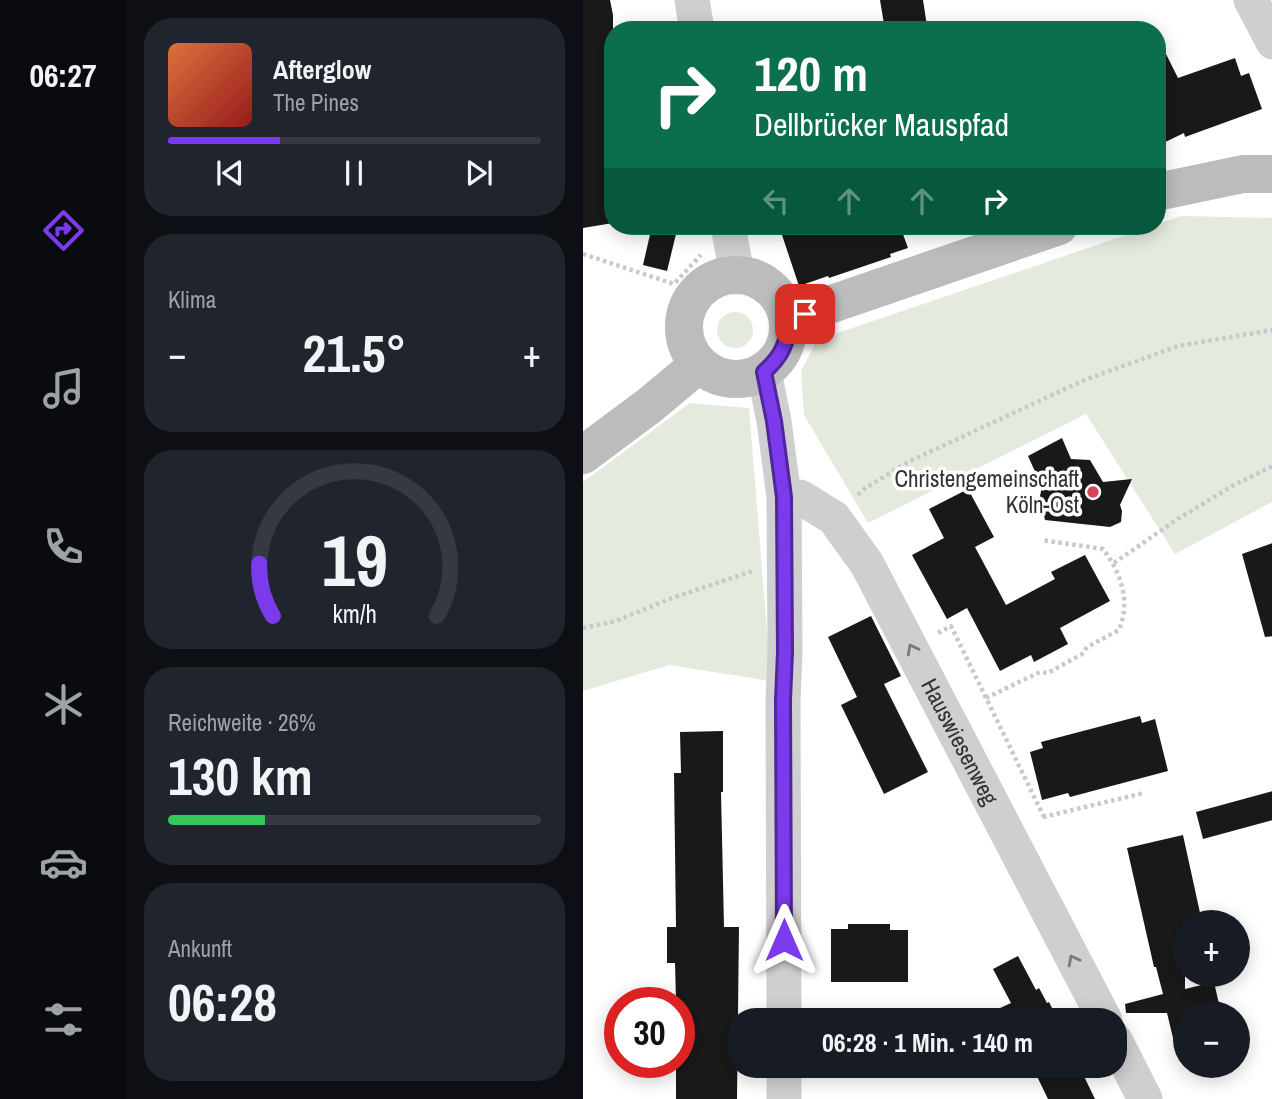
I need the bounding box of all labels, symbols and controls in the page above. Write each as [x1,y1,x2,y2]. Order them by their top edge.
text: 120 m [754,40,868,106]
icon: right [639,49,730,140]
text: Afterglow [273,52,371,87]
text: 06:27 [29,54,97,97]
text: The Pines [273,87,359,118]
text: Dellbrücker Mauspfad [754,103,1009,146]
icon: previous [211,154,249,192]
icon: pause [335,154,373,192]
icon: next [460,154,498,192]
icon: left [757,182,795,220]
icon: ahead [830,182,868,220]
icon: ahead [903,182,941,220]
icon: right [976,182,1014,220]
icon: directions [39,206,88,255]
text: Klima [168,284,216,315]
pin [775,284,835,344]
icon: arrive [786,295,824,333]
text: 21.5° [303,318,406,388]
text: − [168,328,186,379]
text: + [523,328,541,379]
icon: music [39,364,88,413]
place label: Christengemeinschaft Köln-Ost [894,463,1079,520]
marker: Christengemeinschaft Köln-Ost [1085,484,1101,500]
text: 19 [321,511,388,609]
icon: phone [39,522,88,571]
text: km/h [332,596,377,630]
one-way arrow [906,644,920,656]
street label: Hauswiesenweg [914,673,1006,810]
icon: climate [39,680,88,729]
text: Reichweite · 26% [168,707,316,738]
text: 130 km [168,741,313,811]
icon: car [39,838,88,887]
position arrow [747,903,821,977]
map controls [1173,910,1250,1078]
button: + [1173,910,1250,987]
text: Ankunft [168,933,232,964]
one-way arrow [1068,954,1082,967]
text: 06:28 [168,967,277,1037]
speed limit sign: 30 [604,987,695,1078]
icon: filters [39,995,88,1044]
button: − [1173,1001,1250,1078]
text: 06:28 · 1 Min. · 140 m [822,1025,1033,1060]

